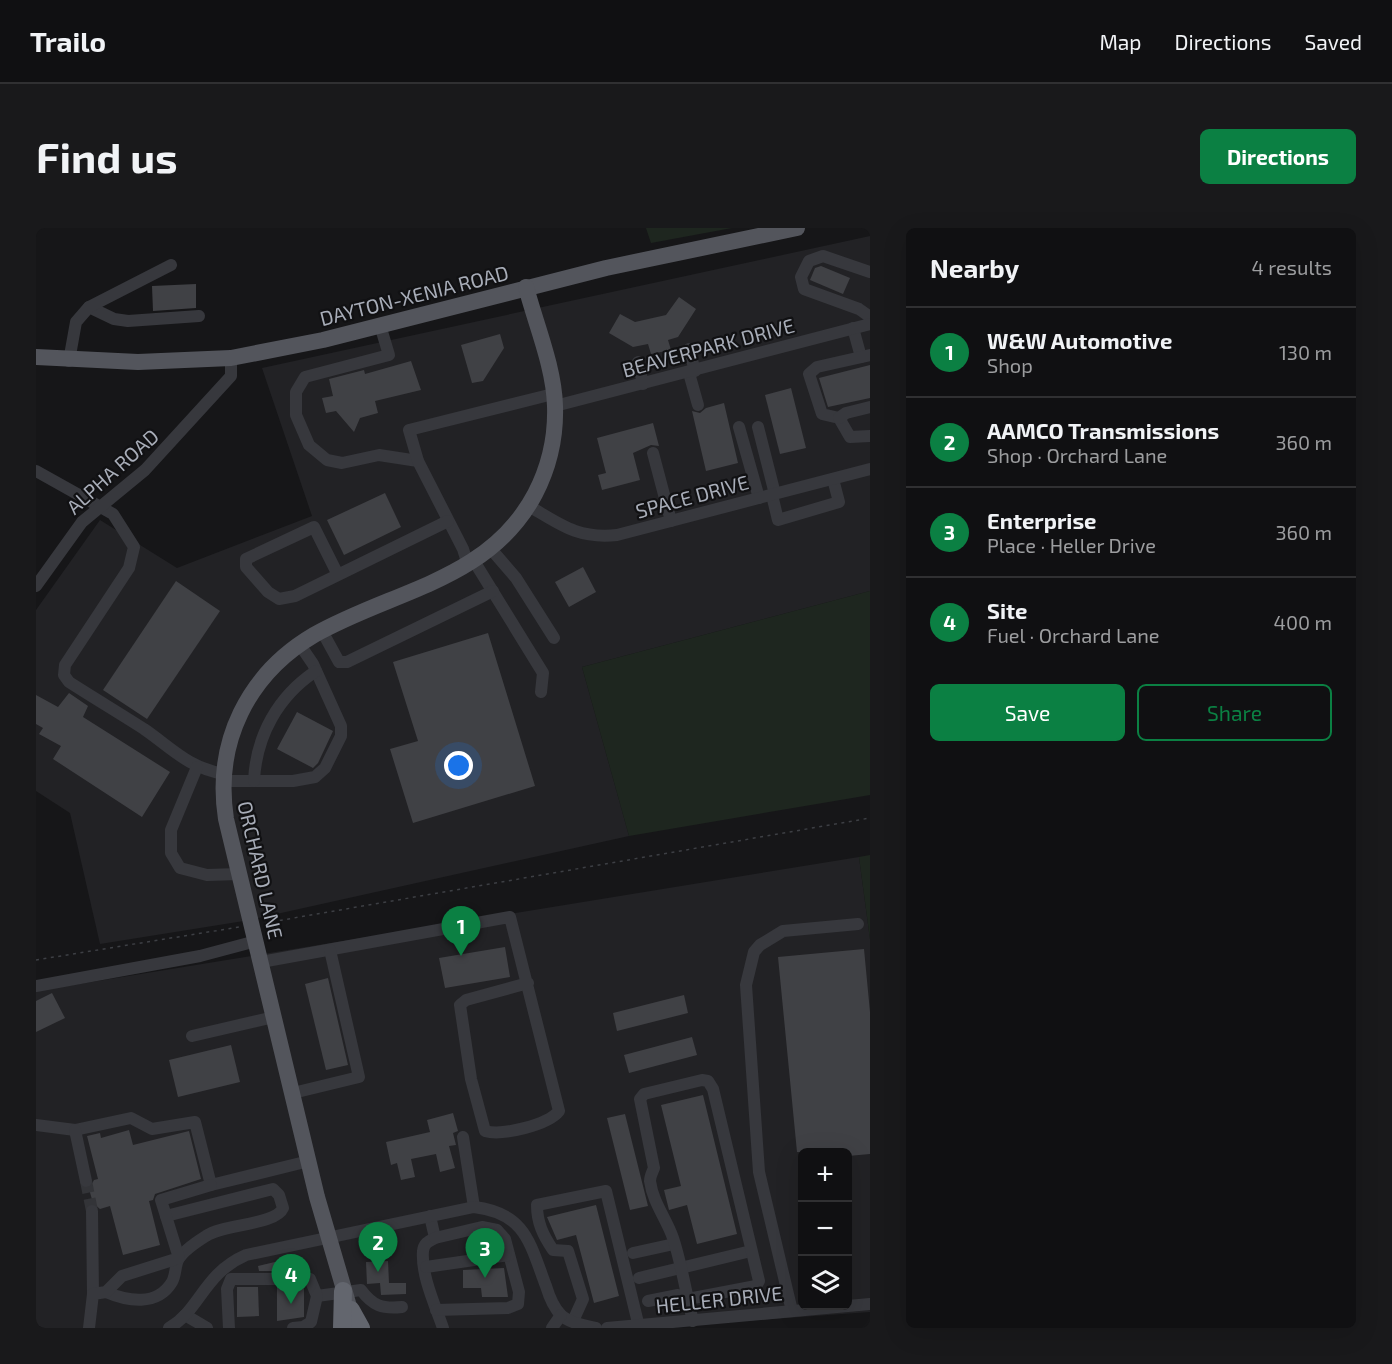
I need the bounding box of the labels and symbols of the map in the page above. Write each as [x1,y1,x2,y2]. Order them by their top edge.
street label: DAYTON-XENIA ROAD [317,260,511,330]
street label: BEAVERPARK DRIVE [619,312,797,382]
street label: ALPHA ROAD [61,423,163,519]
street label: SPACE DRIVE [633,469,751,523]
your location [444,751,473,780]
street label: ORCHARD LANE [233,799,289,941]
pin: 1 [442,906,480,956]
pin: 2 [358,1222,398,1272]
pin: 3 [466,1228,504,1278]
pin: 4 [272,1254,310,1304]
street label: HELLER DRIVE [654,1280,784,1318]

